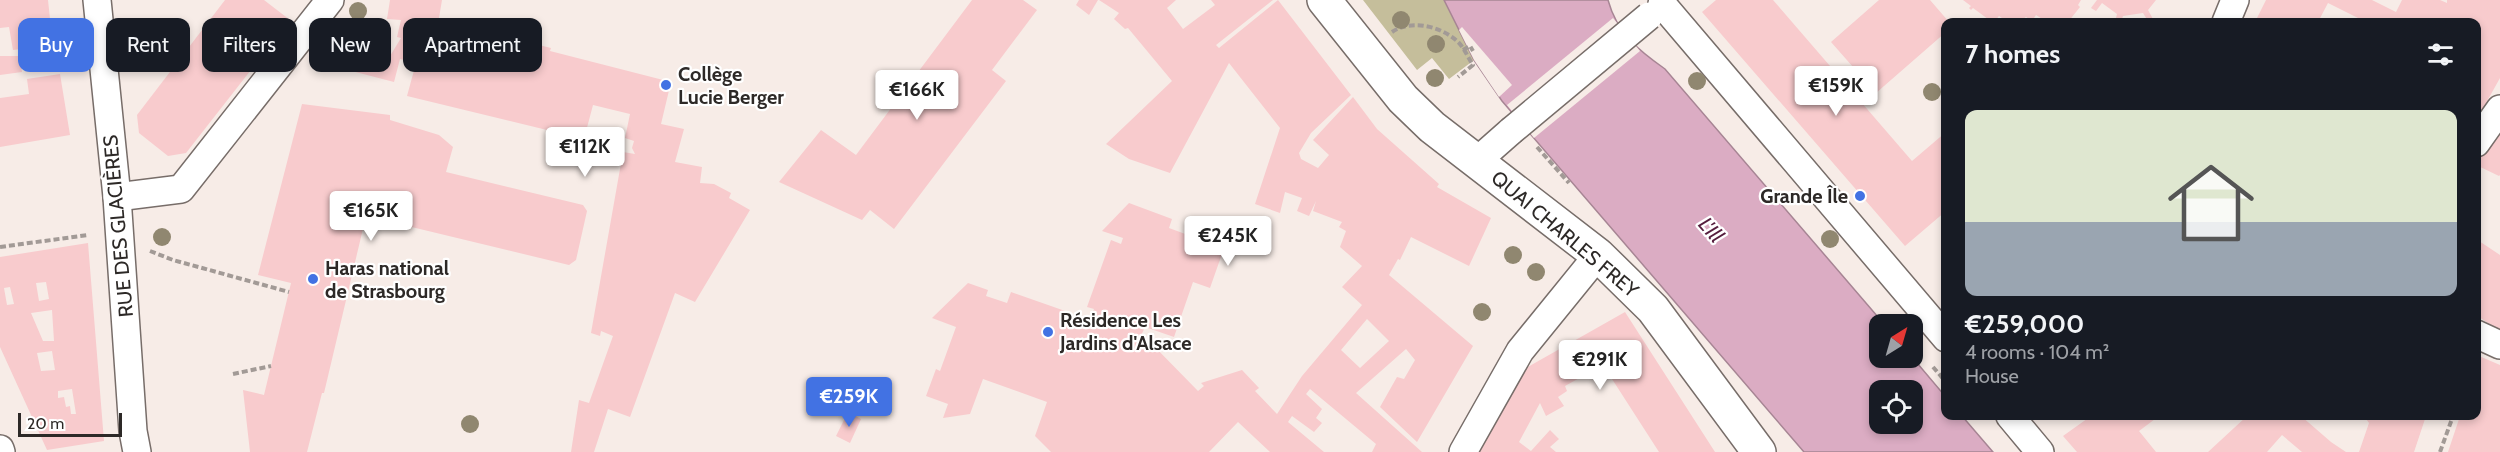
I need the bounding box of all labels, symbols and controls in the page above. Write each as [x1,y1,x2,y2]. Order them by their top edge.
chip: Buy [18,18,94,72]
chip: Rent [106,18,190,72]
chip: Filters [202,18,297,72]
chip: New [309,18,391,72]
chip: Apartment [403,18,542,72]
text: 7 homes [1965,38,2060,70]
icon: filters [2424,38,2457,71]
place label: Collège Lucie Berger [678,62,784,109]
pin: €159K [1794,66,1878,117]
pin: €166K [875,70,959,121]
text: €159K [1809,73,1863,97]
text: €166K [889,77,945,101]
marker: Collège Lucie Berger [659,78,673,92]
pin: €112K [543,127,627,178]
street label: RUE DES GLACIÈRES [98,134,138,318]
text: €112K [560,134,610,158]
icon: home [2157,149,2265,257]
street label: QUAI CHARLES FREY [1487,166,1644,303]
place label: Grande Île [1760,184,1848,208]
marker: Grande Île [1853,189,1867,203]
pin: €165K [329,191,413,242]
text: €165K [344,198,398,222]
water label: L'Ill [1693,212,1729,248]
pin: €245K [1186,216,1270,267]
text: €245K [1198,223,1258,247]
place label: Haras national de Strasbourg [325,256,449,303]
marker: Haras national de Strasbourg [306,272,320,286]
place label: Résidence Les Jardins d'Alsace [1059,308,1192,355]
text: €259,000 [1965,308,2084,340]
north arrow [1869,314,1923,368]
map controls [1869,314,1923,434]
marker: Résidence Les Jardins d'Alsace [1041,325,1055,339]
pin: €291K [1558,340,1642,391]
text: 4 rooms · 104 m² [1965,340,2109,364]
text: €291K [1573,347,1627,371]
text: House [1965,364,2019,388]
pin: €259K [807,377,891,428]
button: locate [1869,380,1923,434]
text: €259K [820,384,878,408]
scale bar [18,410,122,438]
text: 20 m [27,414,64,433]

